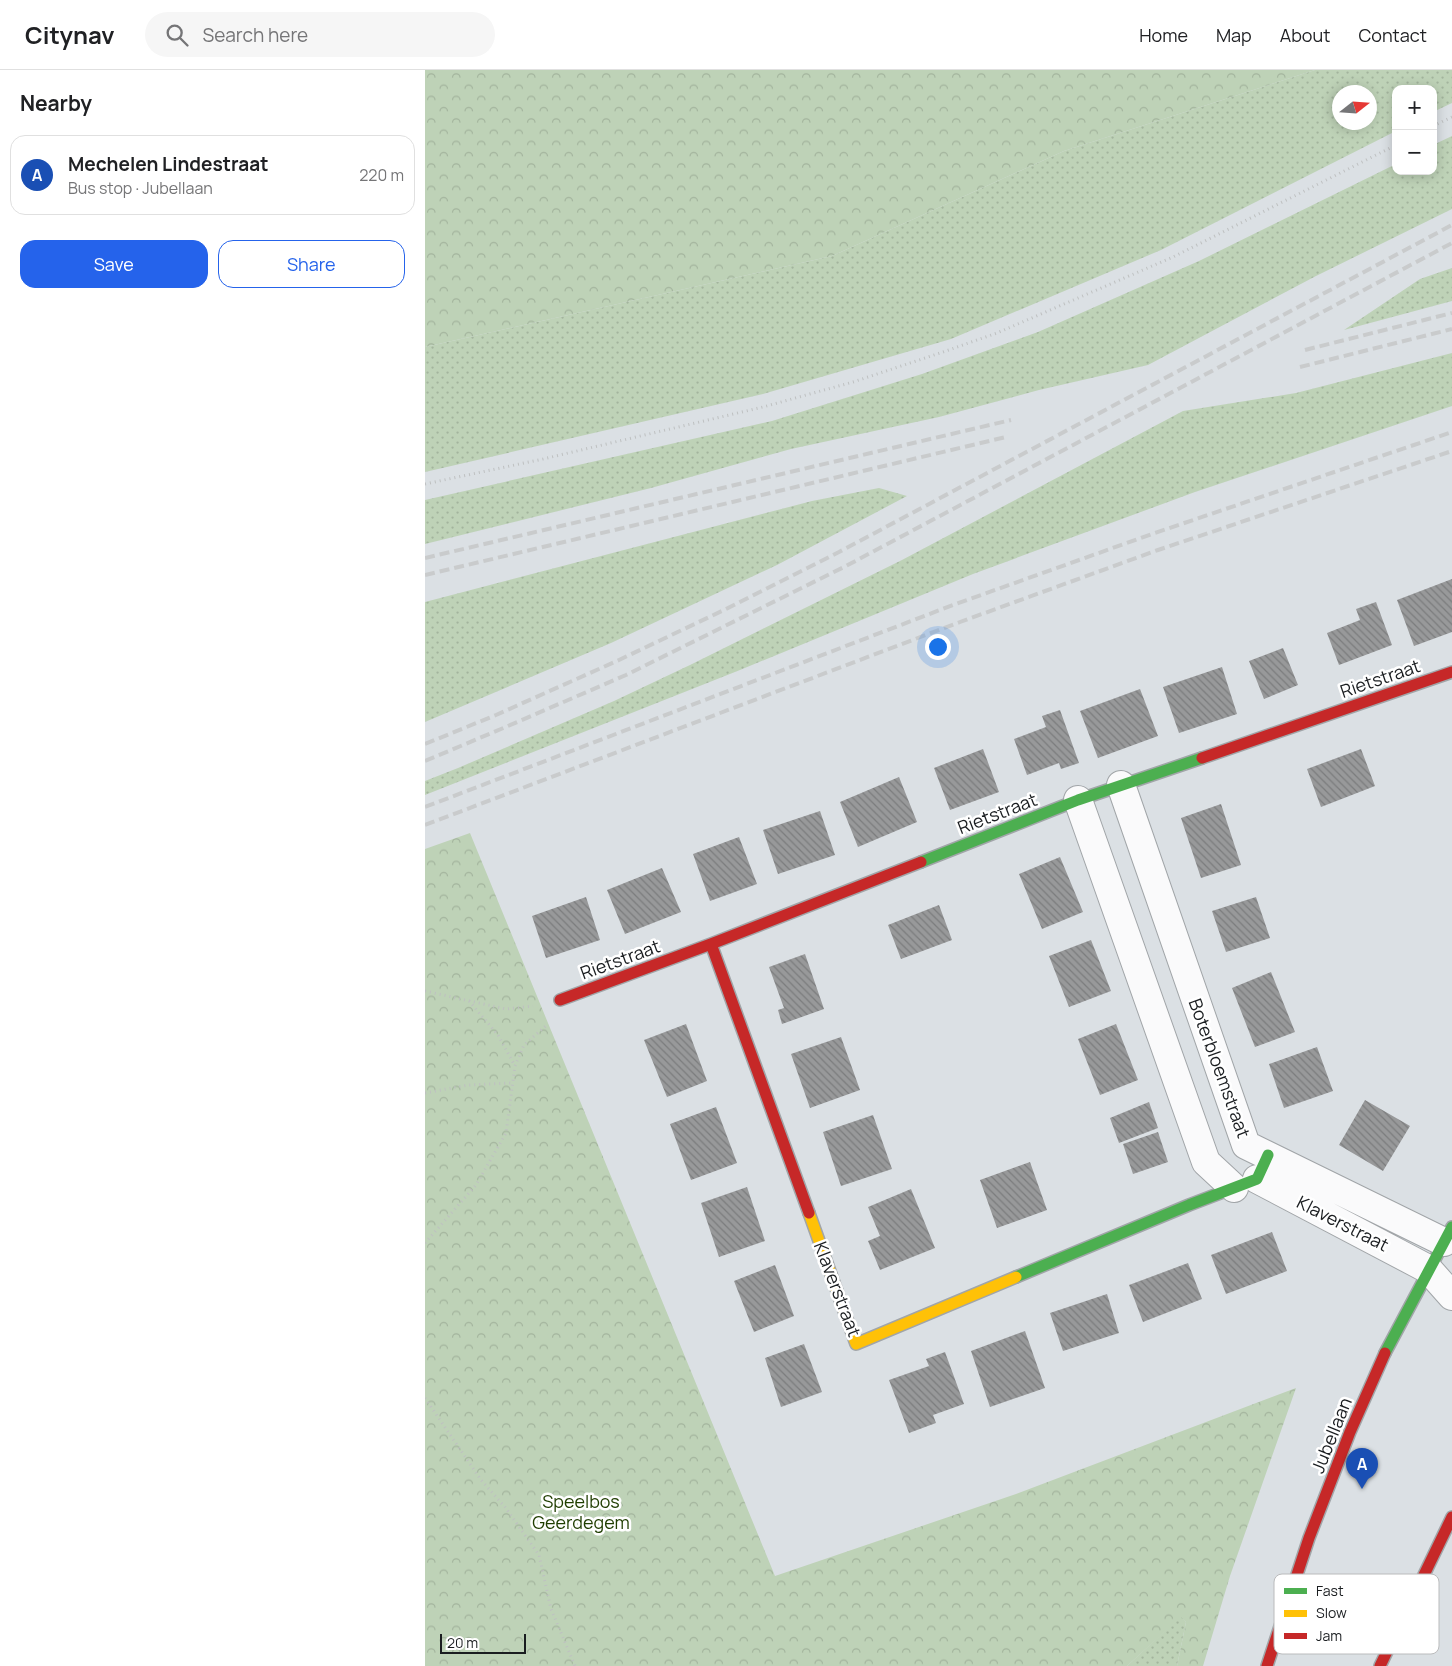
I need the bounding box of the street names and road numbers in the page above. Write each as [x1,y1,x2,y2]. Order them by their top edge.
street label: Rietstraat [1337,653,1423,703]
street label: Rietstraat [954,787,1040,839]
street label: Rietstraat [577,933,663,985]
street label: Boterbloemstraat [1184,995,1256,1141]
street label: Klaverstraat [1293,1190,1393,1256]
street label: Klaverstraat [809,1238,867,1340]
street label: Jubellaan [1305,1394,1357,1476]

